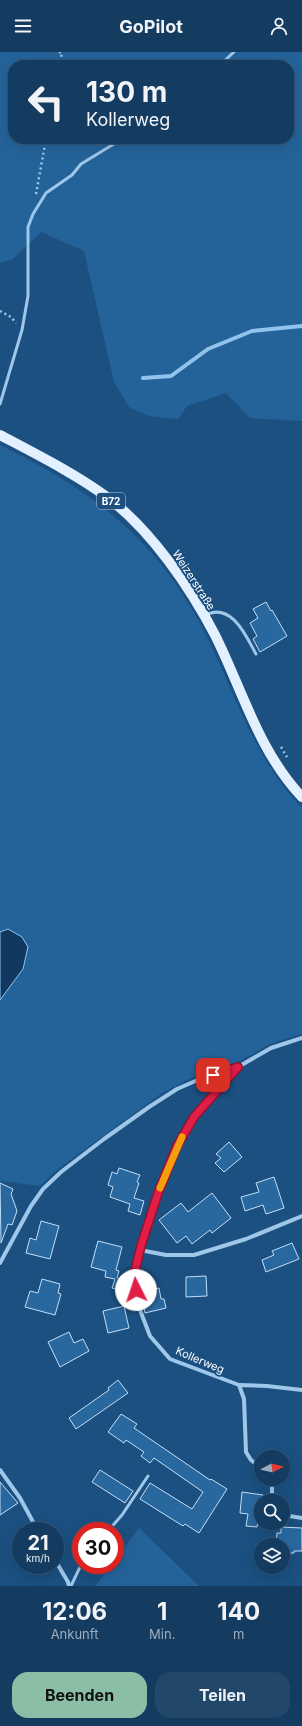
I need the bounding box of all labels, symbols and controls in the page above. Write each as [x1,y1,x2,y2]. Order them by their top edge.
icon: menu [12,15,34,37]
icon: person [268,15,290,37]
text: GoPilot [119,16,183,37]
text: 130 m [86,75,167,109]
icon: left [20,76,72,128]
text: Kollerweg [86,109,170,130]
road number: B72 [97,493,125,509]
street label: Weizerstraße [169,547,219,613]
pin [196,1058,230,1092]
icon: arrive [202,1064,224,1086]
position arrow [115,1269,157,1311]
street label: Kollerweg [174,1343,226,1377]
north arrow [254,1450,290,1486]
map controls [254,1450,290,1574]
button: search [254,1494,290,1530]
speed limit sign: 30 [72,1522,124,1574]
text: 21 [27,1531,49,1555]
button: layers [254,1538,290,1574]
text: km/h [26,1552,50,1564]
text: 12:06 [42,1597,107,1626]
text: 1 [157,1597,167,1626]
text: 140 [217,1597,260,1626]
text: Ankunft [51,1626,98,1642]
text: Min. [149,1626,175,1642]
text: m [233,1626,244,1642]
button: Beenden [12,1672,147,1718]
button: Teilen [155,1672,290,1718]

